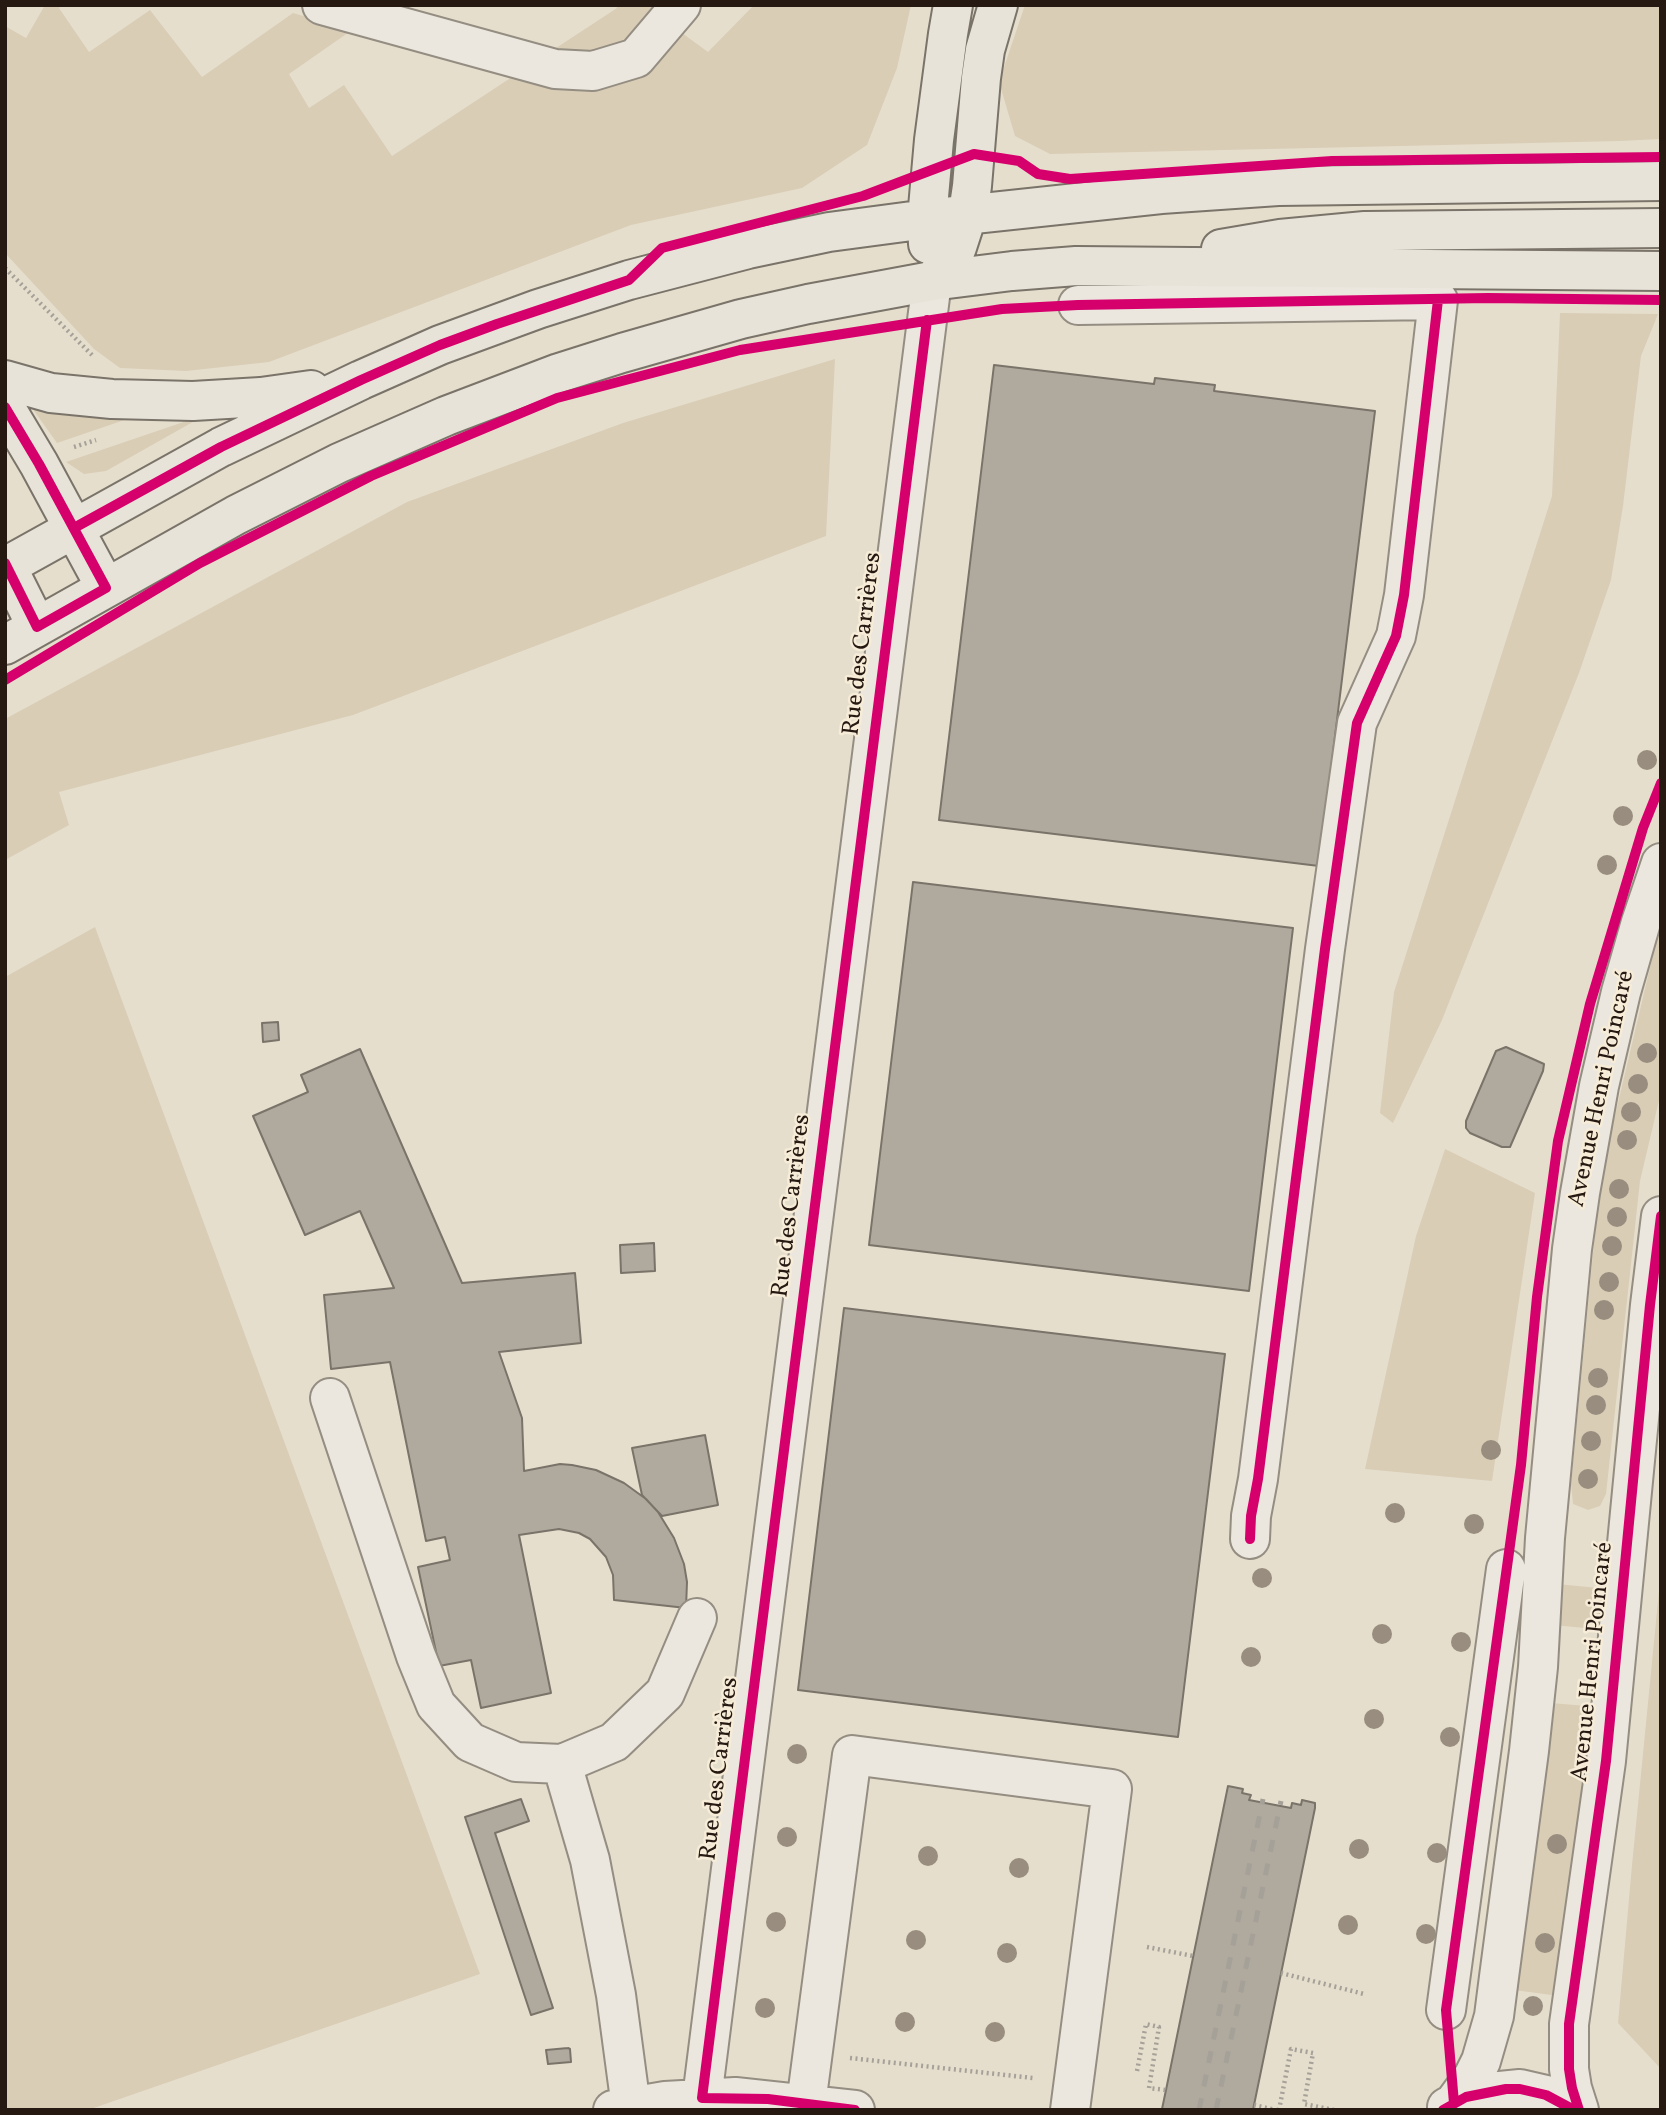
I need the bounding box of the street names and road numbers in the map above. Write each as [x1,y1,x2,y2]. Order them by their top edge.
street label: Rue des Carrières [838,551,890,737]
street label: Avenue Henri Poincaré [1564,968,1642,1210]
street label: Rue des Carrières [767,1113,819,1299]
street label: Avenue Henri Poincaré [1567,1541,1621,1783]
street label: Rue des Carrières [695,1676,747,1862]

